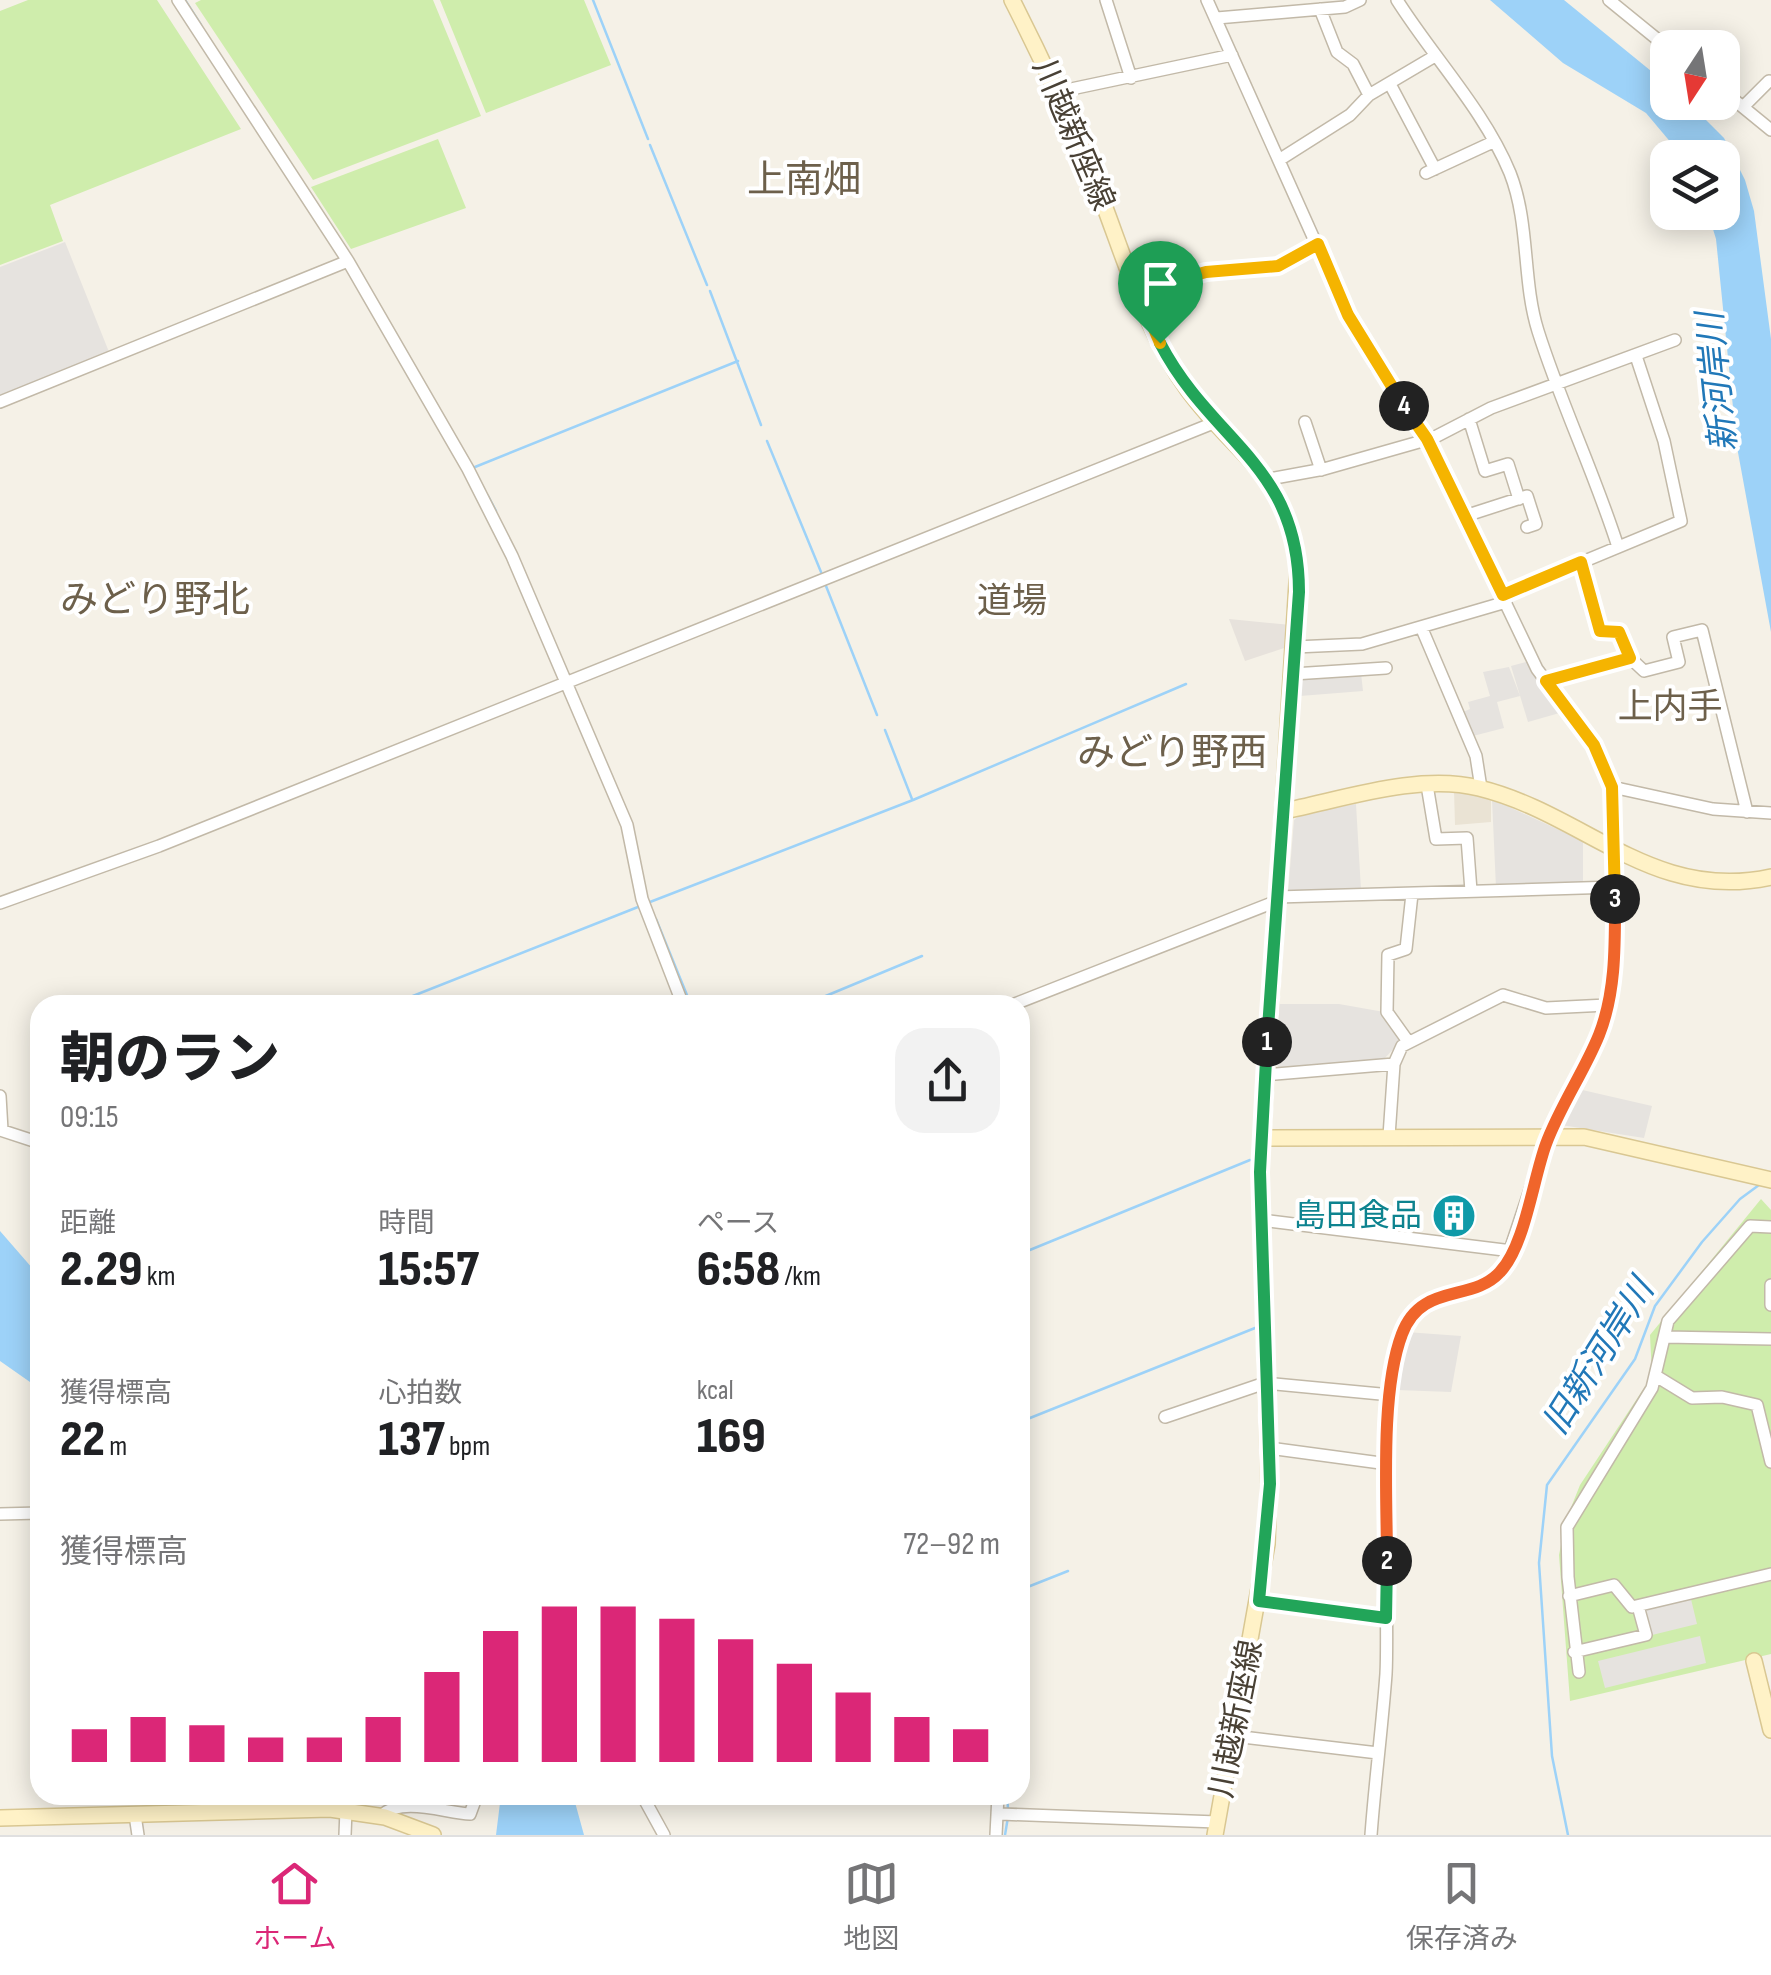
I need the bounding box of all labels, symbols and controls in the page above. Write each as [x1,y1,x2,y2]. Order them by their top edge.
north arrow [1650,30,1740,120]
map controls [1650,30,1740,230]
street label: 川越新座線 [1024,54,1122,216]
button: layers [1650,140,1740,230]
district label: 上南畑 [747,158,861,203]
pin [1118,241,1203,344]
icon: arrive [1133,256,1188,311]
water label: 新河岸川 [1689,306,1747,454]
pin: 4 [1379,381,1429,431]
text: 4 [1397,389,1411,422]
district label: みどり野北 [60,578,250,623]
district label: 道場 [977,580,1047,623]
district label: 上内手 [1617,686,1723,729]
district label: みどり野西 [1077,731,1267,776]
pin: 3 [1590,874,1640,924]
text: 3 [1609,882,1621,915]
pin: 1 [1242,1017,1292,1067]
text: 1 [1262,1025,1272,1058]
text: 朝のラン [60,1027,280,1094]
button: share [895,1028,1000,1133]
text: 09:15 [60,1098,119,1137]
building icon: 島田食品 [1431,1193,1477,1239]
place label: 島田食品 [1294,1197,1422,1236]
text: 距離 [60,1207,116,1240]
text: 時間 [378,1207,434,1240]
text: ペース [697,1207,779,1240]
text: 2.29 [60,1240,142,1300]
text: 15:57 [378,1240,479,1300]
text: 6:58 [697,1240,780,1300]
text: km [142,1260,175,1293]
text: /km [780,1260,821,1293]
water label: 旧新河岸川 [1534,1268,1666,1443]
text: kcal [697,1374,734,1407]
text: 獲得標高 [60,1377,172,1410]
text: 心拍数 [378,1377,462,1410]
text: 169 [697,1407,766,1467]
text: 22 [60,1410,105,1470]
text: 137 [378,1410,444,1470]
text: m [105,1430,127,1463]
text: bpm [444,1430,490,1463]
text: 72–92 m [903,1525,1000,1564]
text: 獲得標高 [60,1533,188,1572]
pin: 2 [1362,1536,1412,1586]
text: 2 [1381,1544,1393,1577]
street label: 川越新座線 [1203,1637,1271,1801]
tab: ホーム [253,1856,336,1956]
tab: 地図 [843,1856,899,1956]
tab: 保存済み [1406,1856,1518,1956]

